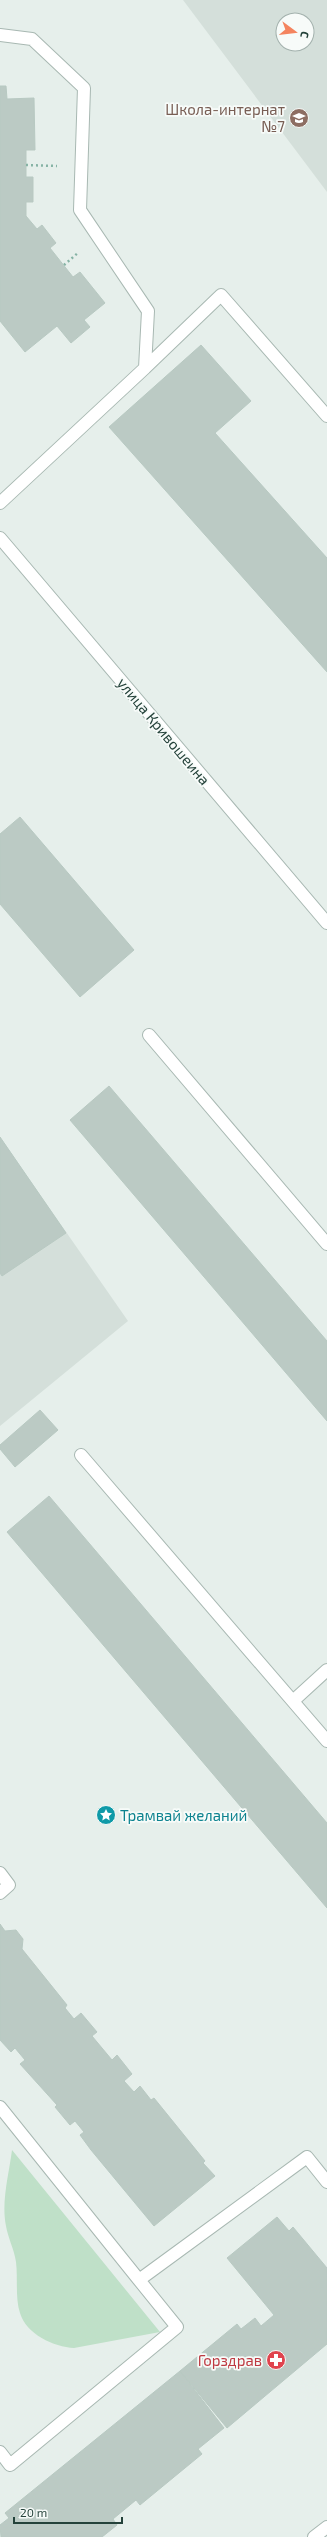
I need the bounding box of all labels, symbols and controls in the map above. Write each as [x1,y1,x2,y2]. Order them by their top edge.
north arrow [275,12,315,52]
text: С [298,30,312,40]
place label: Школа-интернат №7 [165,100,285,135]
school or university icon: Школа-интернат №7 [288,107,310,129]
street label: улица Кривошеина [113,674,214,789]
place icon: Трамвай желаний [95,1804,117,1826]
place label: Трамвай желаний [120,1806,247,1824]
pharmacy icon: Горздрав [265,2349,287,2371]
place label: Горздрав [198,2351,262,2369]
scale bar [14,2499,122,2525]
text: 20 m [20,2505,47,2519]

